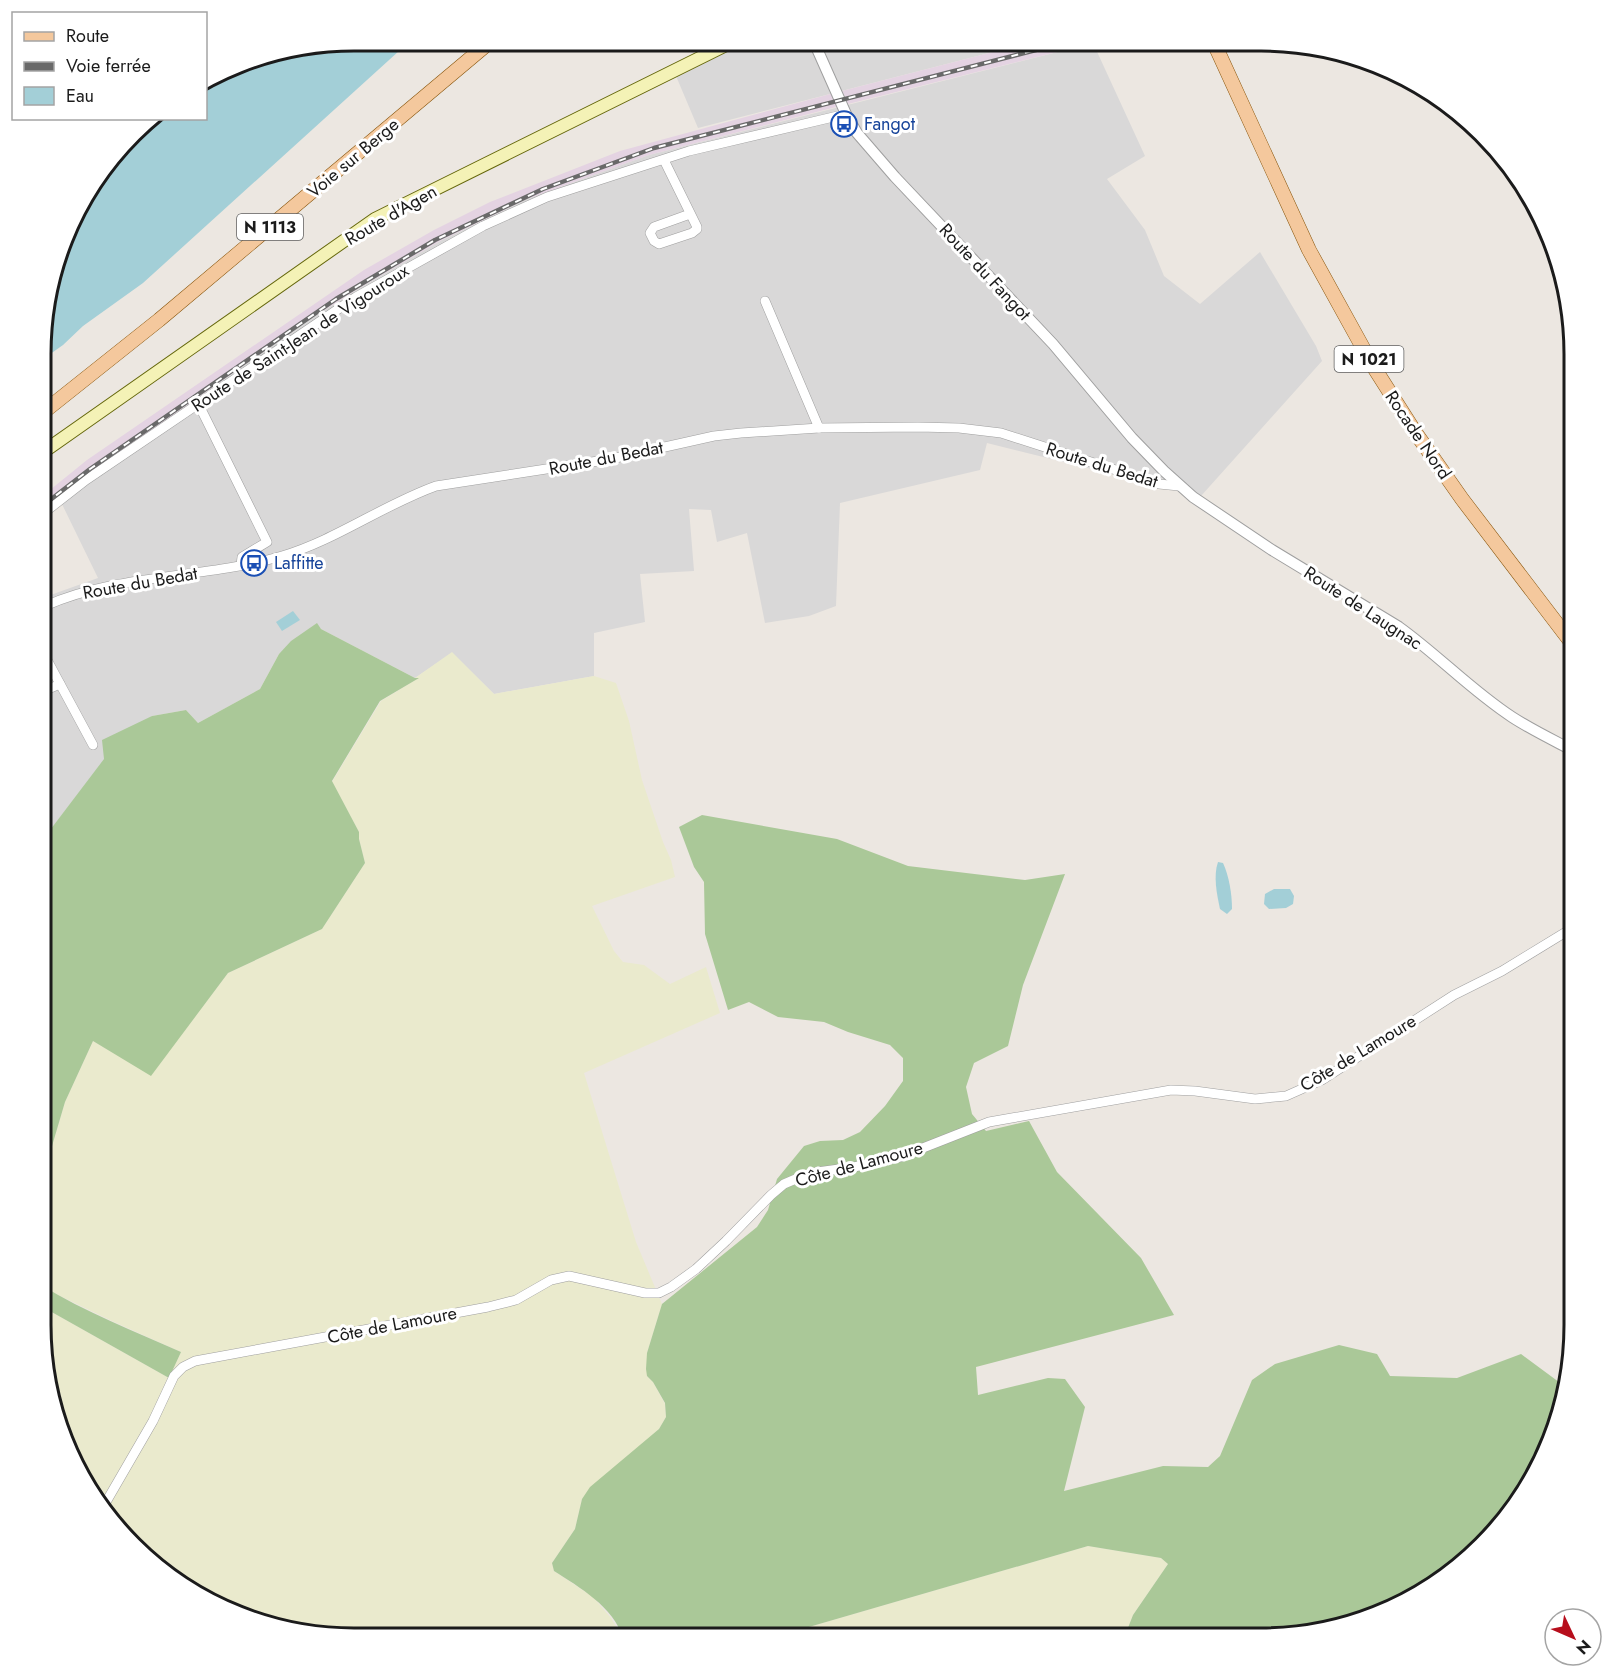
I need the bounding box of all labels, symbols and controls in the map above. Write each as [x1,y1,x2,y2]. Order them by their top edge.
legend [12,12,207,120]
text: Route [66,23,109,49]
text: Voie ferrée [66,53,151,79]
text: Eau [66,83,94,109]
bus stop icon: Fangot [829,109,859,139]
place label: Fangot [864,111,916,137]
street label: Voie sur Berge [301,112,405,204]
street label: Route d'Agen [340,178,442,252]
road number: N 1113 [237,214,303,240]
street label: Route du Fangot [933,218,1037,327]
street label: Route de Saint-Jean de Vigouroux [186,257,414,418]
road number: N 1021 [1334,346,1404,372]
street label: Rocade Nord [1379,385,1457,485]
street label: Route du Bedat [547,434,666,482]
street label: Route du Bedat [1043,436,1162,495]
bus stop icon: Laffitte [239,548,269,578]
place label: Laffitte [274,550,324,576]
street label: Route du Bedat [81,560,200,606]
street label: Route de Laugnac [1299,560,1427,656]
street label: Côte de Lamoure [1295,1008,1421,1098]
street label: Côte de Lamoure [792,1134,926,1194]
street label: Côte de Lamoure [325,1300,459,1350]
north arrow [1543,1607,1603,1667]
text: N [1571,1635,1596,1660]

